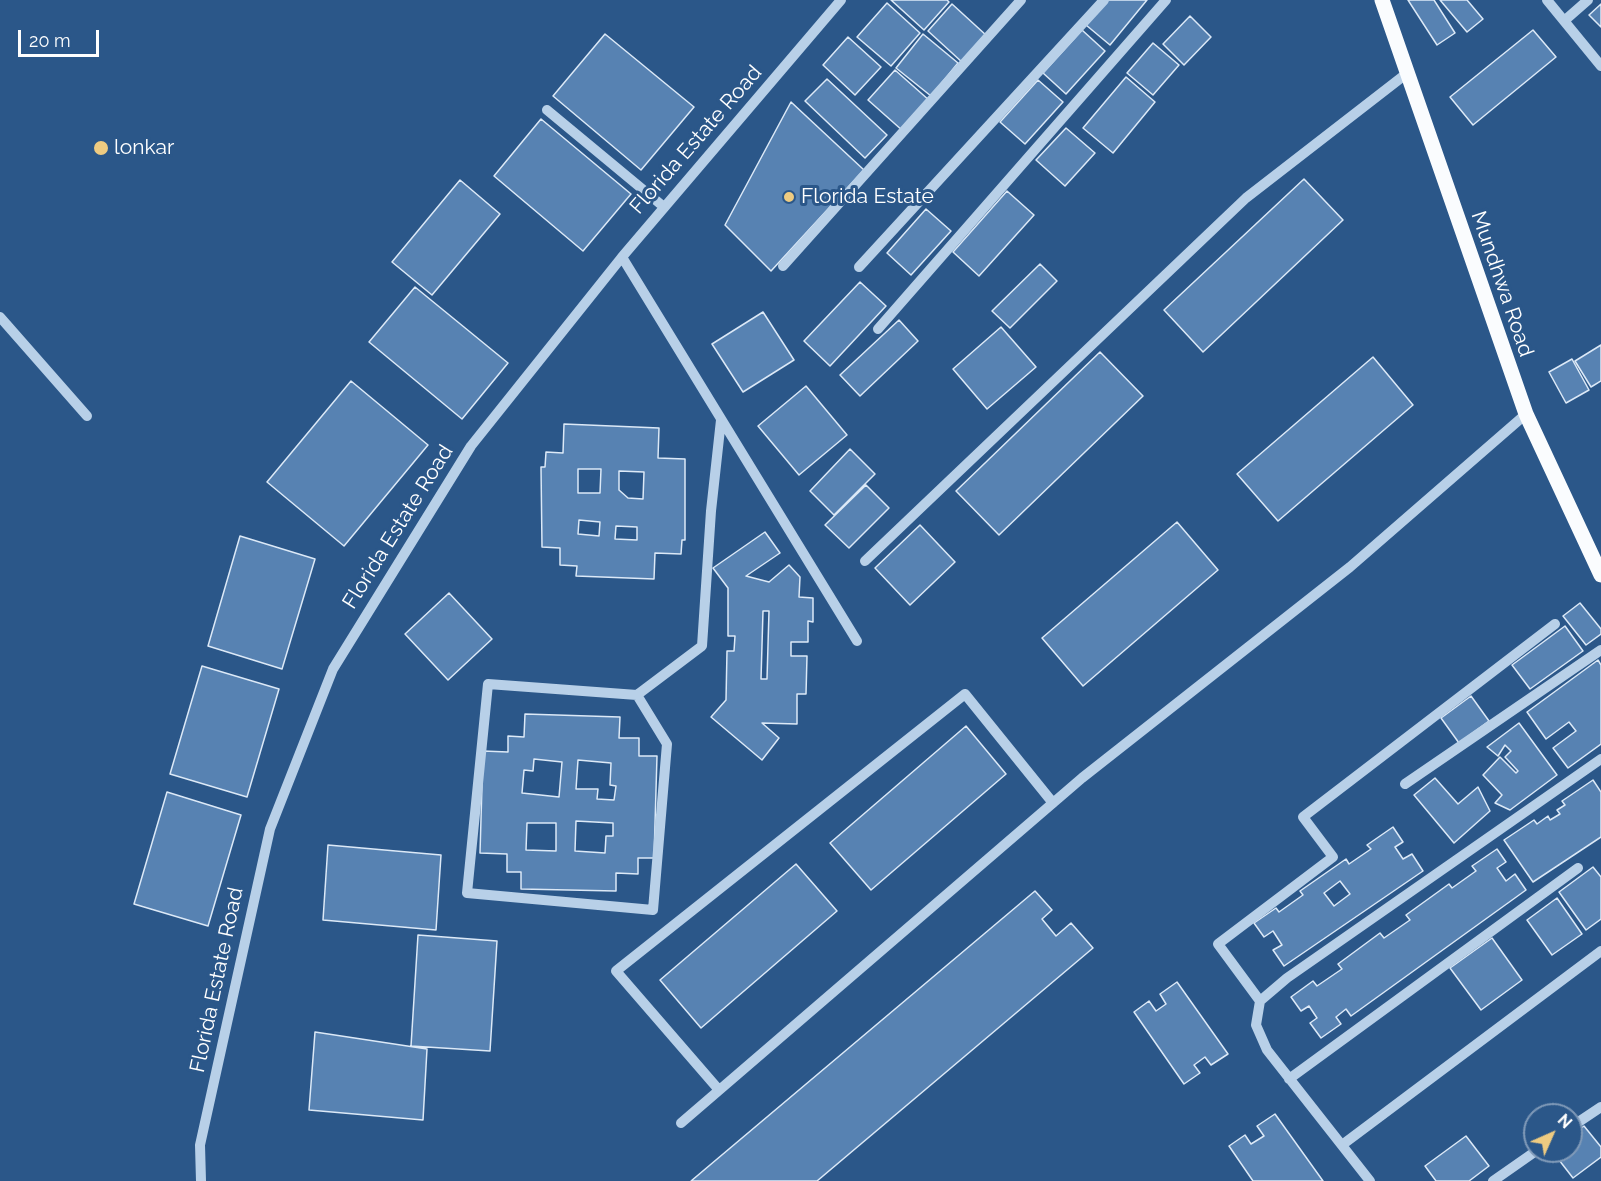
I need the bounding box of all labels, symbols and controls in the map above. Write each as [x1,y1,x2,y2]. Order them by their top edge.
scale bar [21,18,102,56]
text: 20 m [29,30,71,51]
street label: Florida Estate Road [625,61,767,219]
place label: lonkar [114,135,174,161]
marker: lonkar [92,139,110,157]
place label: Florida Estate [801,184,934,210]
marker: Florida Estate [782,190,796,204]
street label: Mundhwa Road [1465,208,1539,360]
street label: Florida Estate Road [337,440,459,614]
street label: Florida Estate Road [185,885,249,1075]
north arrow [1523,1103,1583,1163]
text: N [1554,1110,1576,1132]

